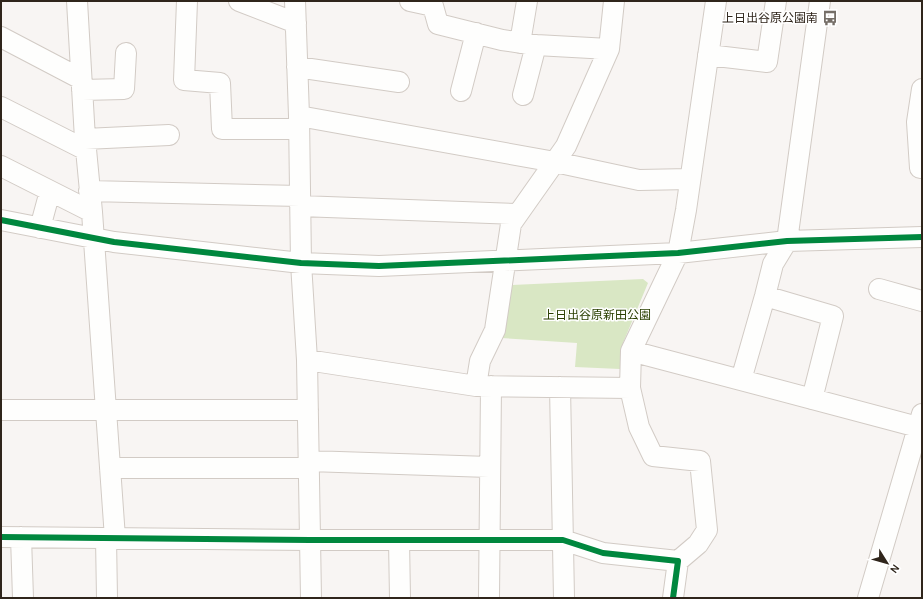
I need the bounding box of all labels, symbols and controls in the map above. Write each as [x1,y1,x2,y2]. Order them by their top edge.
bus stop icon: 上日出谷原公園南 [821,9,839,27]
place label: 上日出谷原公園南 [722,11,818,25]
park label: 上日出谷原新田公園 [543,308,651,322]
north arrow [867,543,907,583]
text: N [887,562,902,576]

